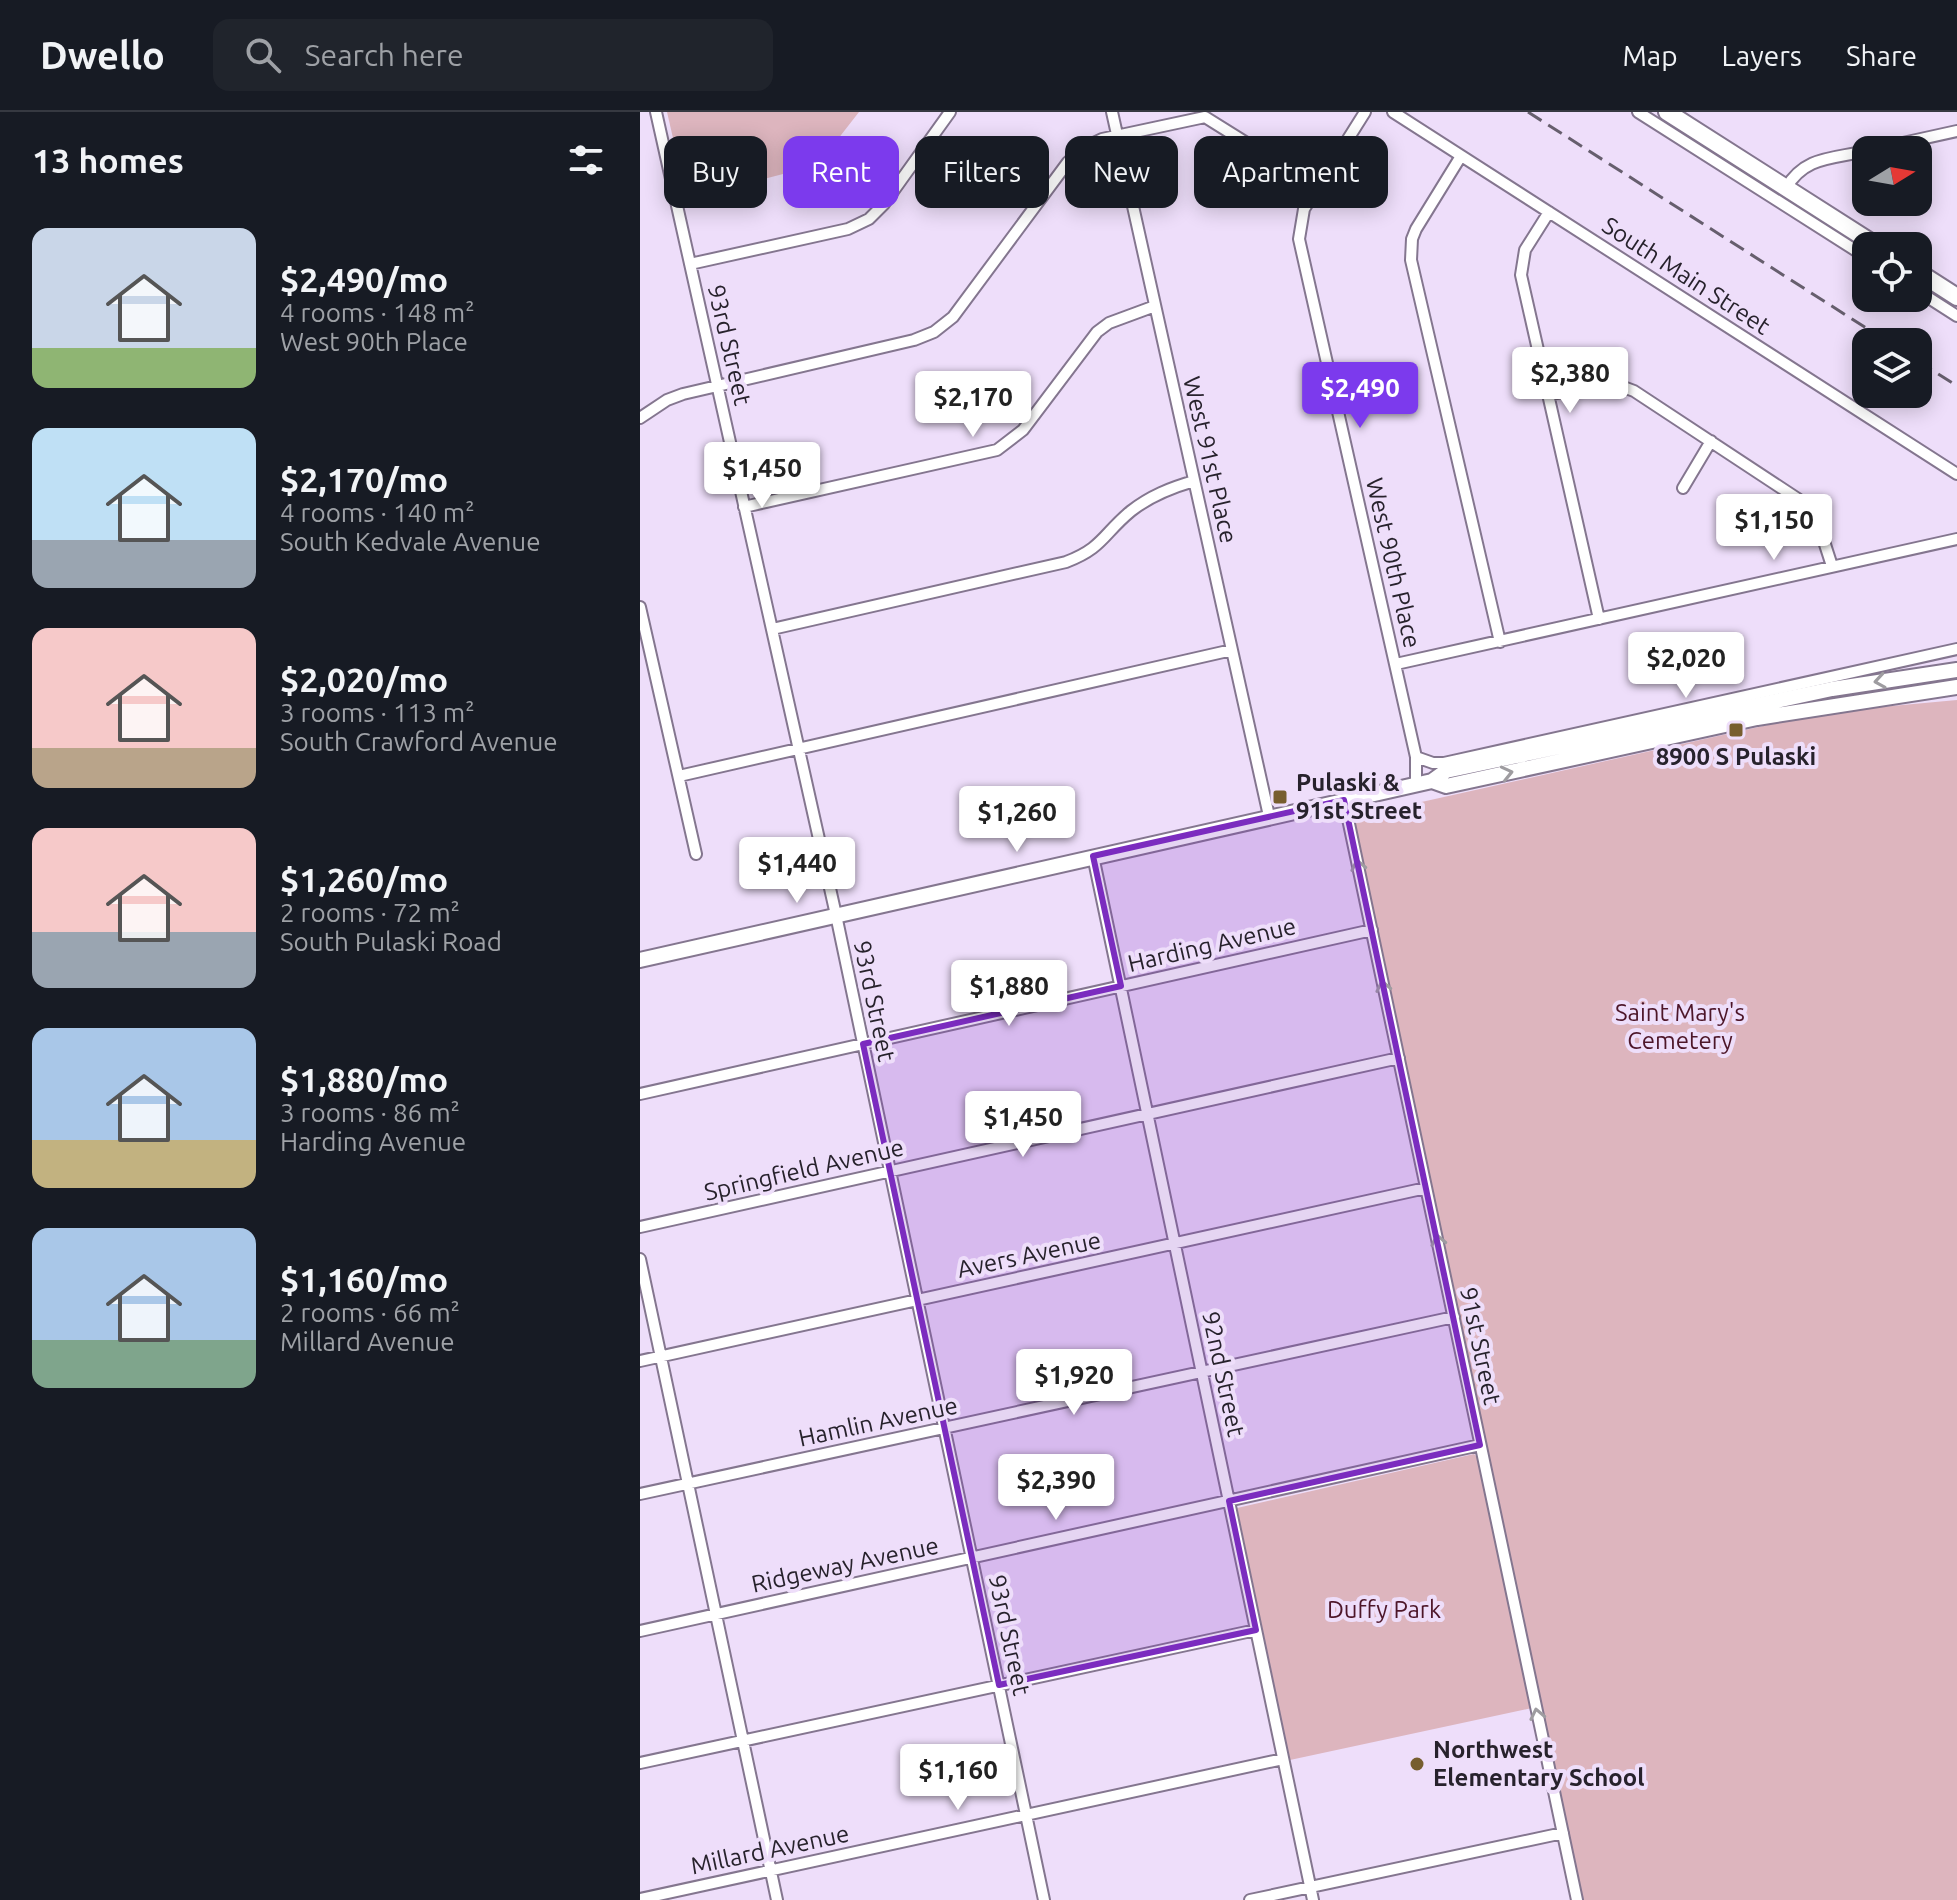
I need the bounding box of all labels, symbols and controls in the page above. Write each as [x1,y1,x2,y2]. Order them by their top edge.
search box [213,19,773,91]
icon: search [241,33,285,77]
text: Dwello [40,34,165,76]
text: Search here [305,38,463,72]
text: Map [1622,40,1678,71]
text: Layers [1722,40,1802,71]
text: Share [1846,40,1917,71]
chip: Buy [664,136,767,208]
chip: Rent [783,136,899,208]
chip: Filters [915,136,1049,208]
chip: New [1065,136,1178,208]
chip: Apartment [1194,136,1388,208]
north arrow [1852,136,1932,216]
map controls [1852,136,1932,408]
icon: filters [564,138,608,182]
text: 13 homes [32,141,184,179]
street label: South Main Street [1597,211,1776,340]
button: locate [1852,232,1932,312]
icon: home [96,260,192,356]
text: $2,490/mo [280,260,448,298]
street label: 93rd Street [703,282,757,408]
text: 4 rooms · 148 m² [280,298,475,327]
text: West 90th Place [280,327,468,356]
button: layers [1852,328,1932,408]
pin: $2,380 [1505,347,1635,415]
text: $2,380 [1530,358,1610,387]
pin: $2,490 [1295,362,1425,430]
pin: $2,170 [908,371,1038,439]
text: $2,490 [1320,373,1400,402]
street label: West 91st Place [1178,374,1243,546]
text: $2,170 [933,382,1013,411]
pin: $1,450 [697,442,827,510]
text: $1,450 [722,453,802,482]
icon: home [96,460,192,556]
text: $2,170/mo [280,460,448,498]
street label: West 90th Place [1361,475,1426,650]
pin: $1,150 [1709,494,1839,562]
text: 4 rooms · 140 m² [280,498,475,527]
text: $1,150 [1734,505,1814,534]
text: South Kedvale Avenue [280,527,541,556]
pin: $2,020 [1621,632,1751,700]
text: $2,020 [1646,643,1726,672]
icon: home [96,660,192,756]
text: $2,020/mo [280,660,448,698]
one-way arrow [1873,672,1887,689]
text: 3 rooms · 113 m² [280,698,475,727]
marker: 8900 S Pulaski [1727,721,1745,739]
text: South Crawford Avenue [280,727,558,756]
place label: 8900 S Pulaski [1656,743,1816,770]
one-way arrow [1500,765,1513,782]
place label: Pulaski & 91st Street [1296,769,1422,824]
pin: $1,260 [952,786,1082,854]
marker: Pulaski & 91st Street [1271,788,1289,806]
text: $1,260 [977,797,1057,826]
pin: $1,440 [732,837,862,905]
text: $1,440 [757,848,837,877]
one-way arrow [1350,858,1367,872]
icon: home [96,860,192,956]
text: $1,260/mo [280,860,448,898]
text: 2 rooms · 72 m² [280,898,460,927]
street label: Harding Avenue [1125,912,1299,977]
text: South Pulaski Road [280,927,502,956]
street label: 93rd Street [849,938,901,1064]
pin: $1,880 [944,960,1074,1028]
text: $1,880 [969,971,1049,1000]
one-way arrow [1376,979,1393,993]
park label: Saint Mary's Cemetery [1615,999,1745,1054]
icon: home [96,1060,192,1156]
text: $1,880/mo [280,1060,448,1098]
pin: $1,450 [958,1091,1088,1159]
text: 3 rooms · 86 m² [280,1098,460,1127]
text: $1,450 [983,1102,1063,1131]
text: Harding Avenue [280,1127,466,1156]
street label: Springfield Avenue [701,1133,906,1206]
street label: Avers Avenue [955,1226,1103,1283]
one-way arrow [1430,1234,1447,1247]
icon: home [96,1260,192,1356]
text: $1,160/mo [280,1260,448,1298]
street label: 91st Street [1455,1285,1506,1408]
text: 2 rooms · 66 m² [280,1298,460,1327]
street label: 92nd Street [1197,1309,1250,1440]
text: Millard Avenue [280,1327,455,1356]
pin: $1,920 [1009,1349,1139,1417]
text: $1,920 [1034,1360,1114,1389]
street label: Hamlin Avenue [796,1391,960,1452]
pin: $2,390 [991,1454,1121,1522]
text: $2,390 [1016,1465,1096,1494]
street label: Ridgeway Avenue [749,1531,941,1598]
street label: 93rd Street [984,1572,1036,1698]
park label: Duffy Park [1327,1596,1441,1623]
one-way arrow [1530,1707,1547,1721]
place label: Northwest Elementary School [1433,1736,1645,1791]
pin: $1,160 [893,1744,1023,1812]
text: $1,160 [918,1755,998,1784]
marker: Northwest Elementary School [1408,1755,1426,1773]
street label: Millard Avenue [688,1820,852,1879]

